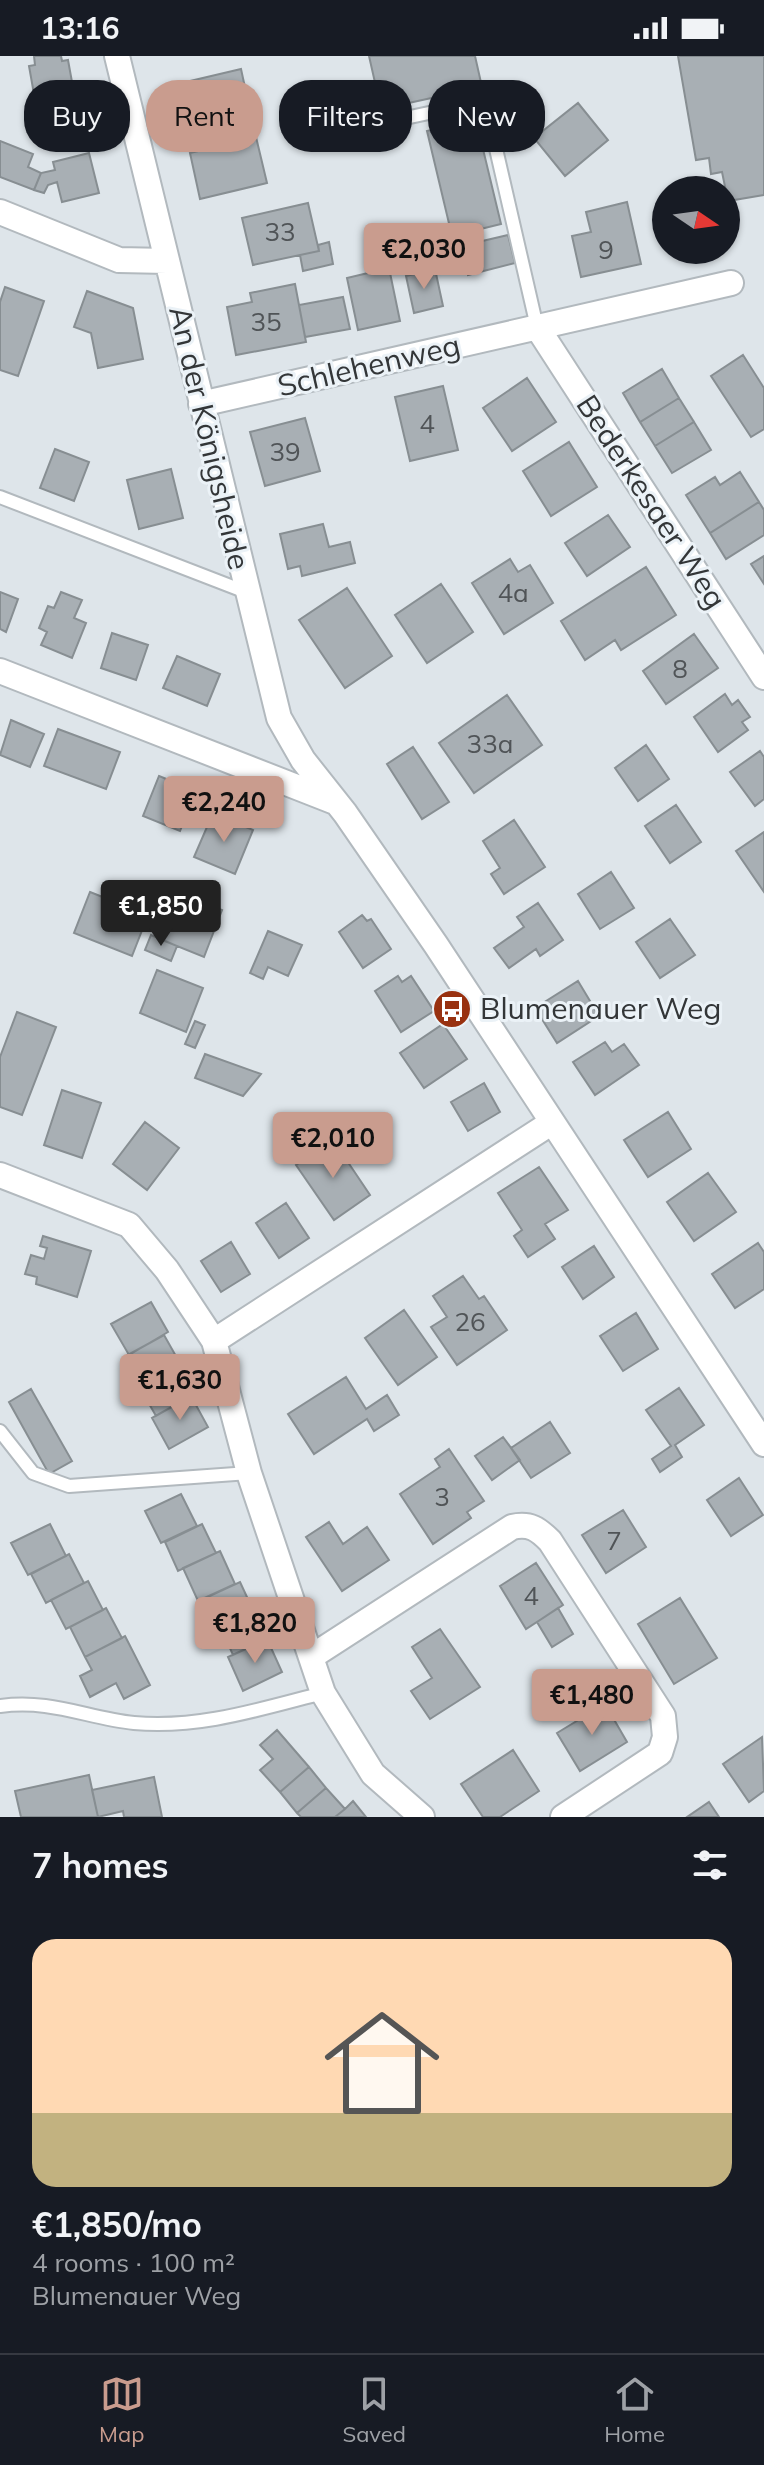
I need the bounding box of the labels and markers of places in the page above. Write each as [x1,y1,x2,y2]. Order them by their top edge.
pin: €2,030 [359,223,489,291]
pin: €2,240 [159,776,289,844]
pin: €1,850 [96,880,226,948]
bus stop icon: Blumenauer Weg [431,988,473,1030]
place label: Blumenauer Weg [480,989,721,1027]
pin: €2,010 [268,1112,398,1180]
pin: €1,630 [115,1354,245,1422]
pin: €1,820 [190,1597,320,1665]
pin: €1,480 [527,1669,657,1737]

